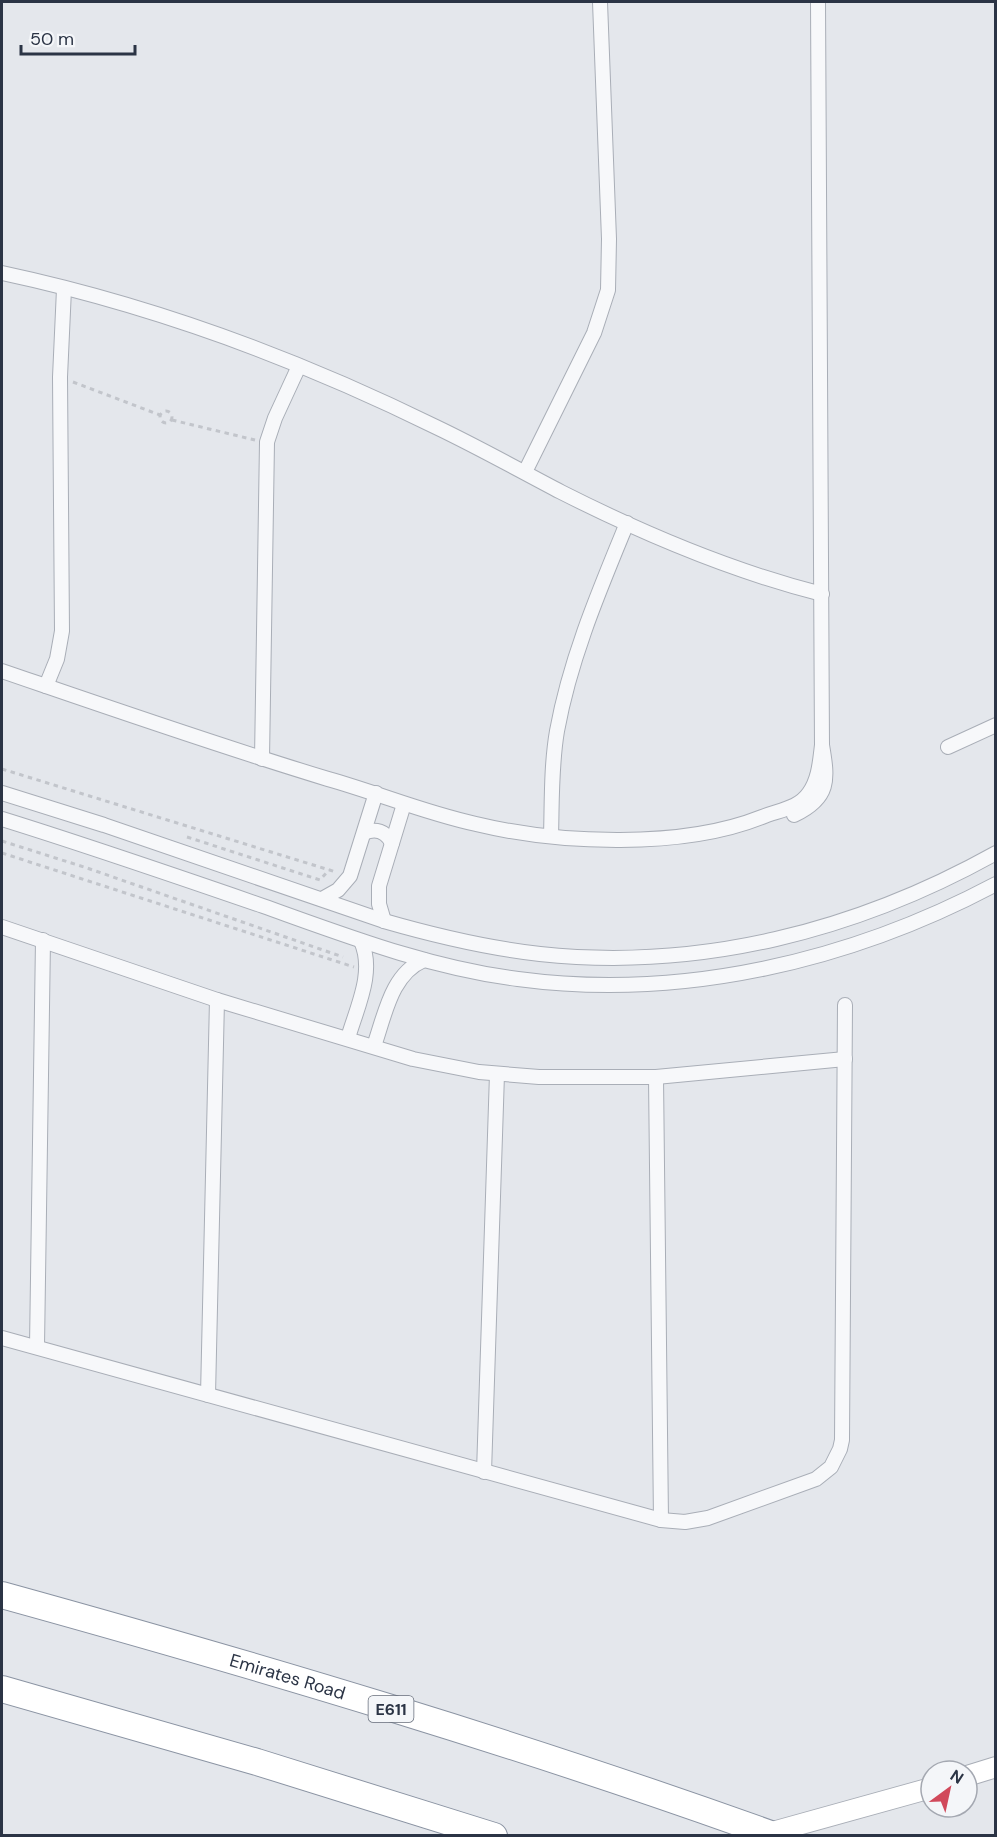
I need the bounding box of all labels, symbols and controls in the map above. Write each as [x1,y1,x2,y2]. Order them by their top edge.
scale bar [21,18,135,56]
text: 50 m [30,27,74,51]
street label: Emirates Road [227,1648,348,1705]
road number: E611 [368,1696,414,1722]
north arrow [919,1759,979,1819]
text: N [946,1765,968,1789]

